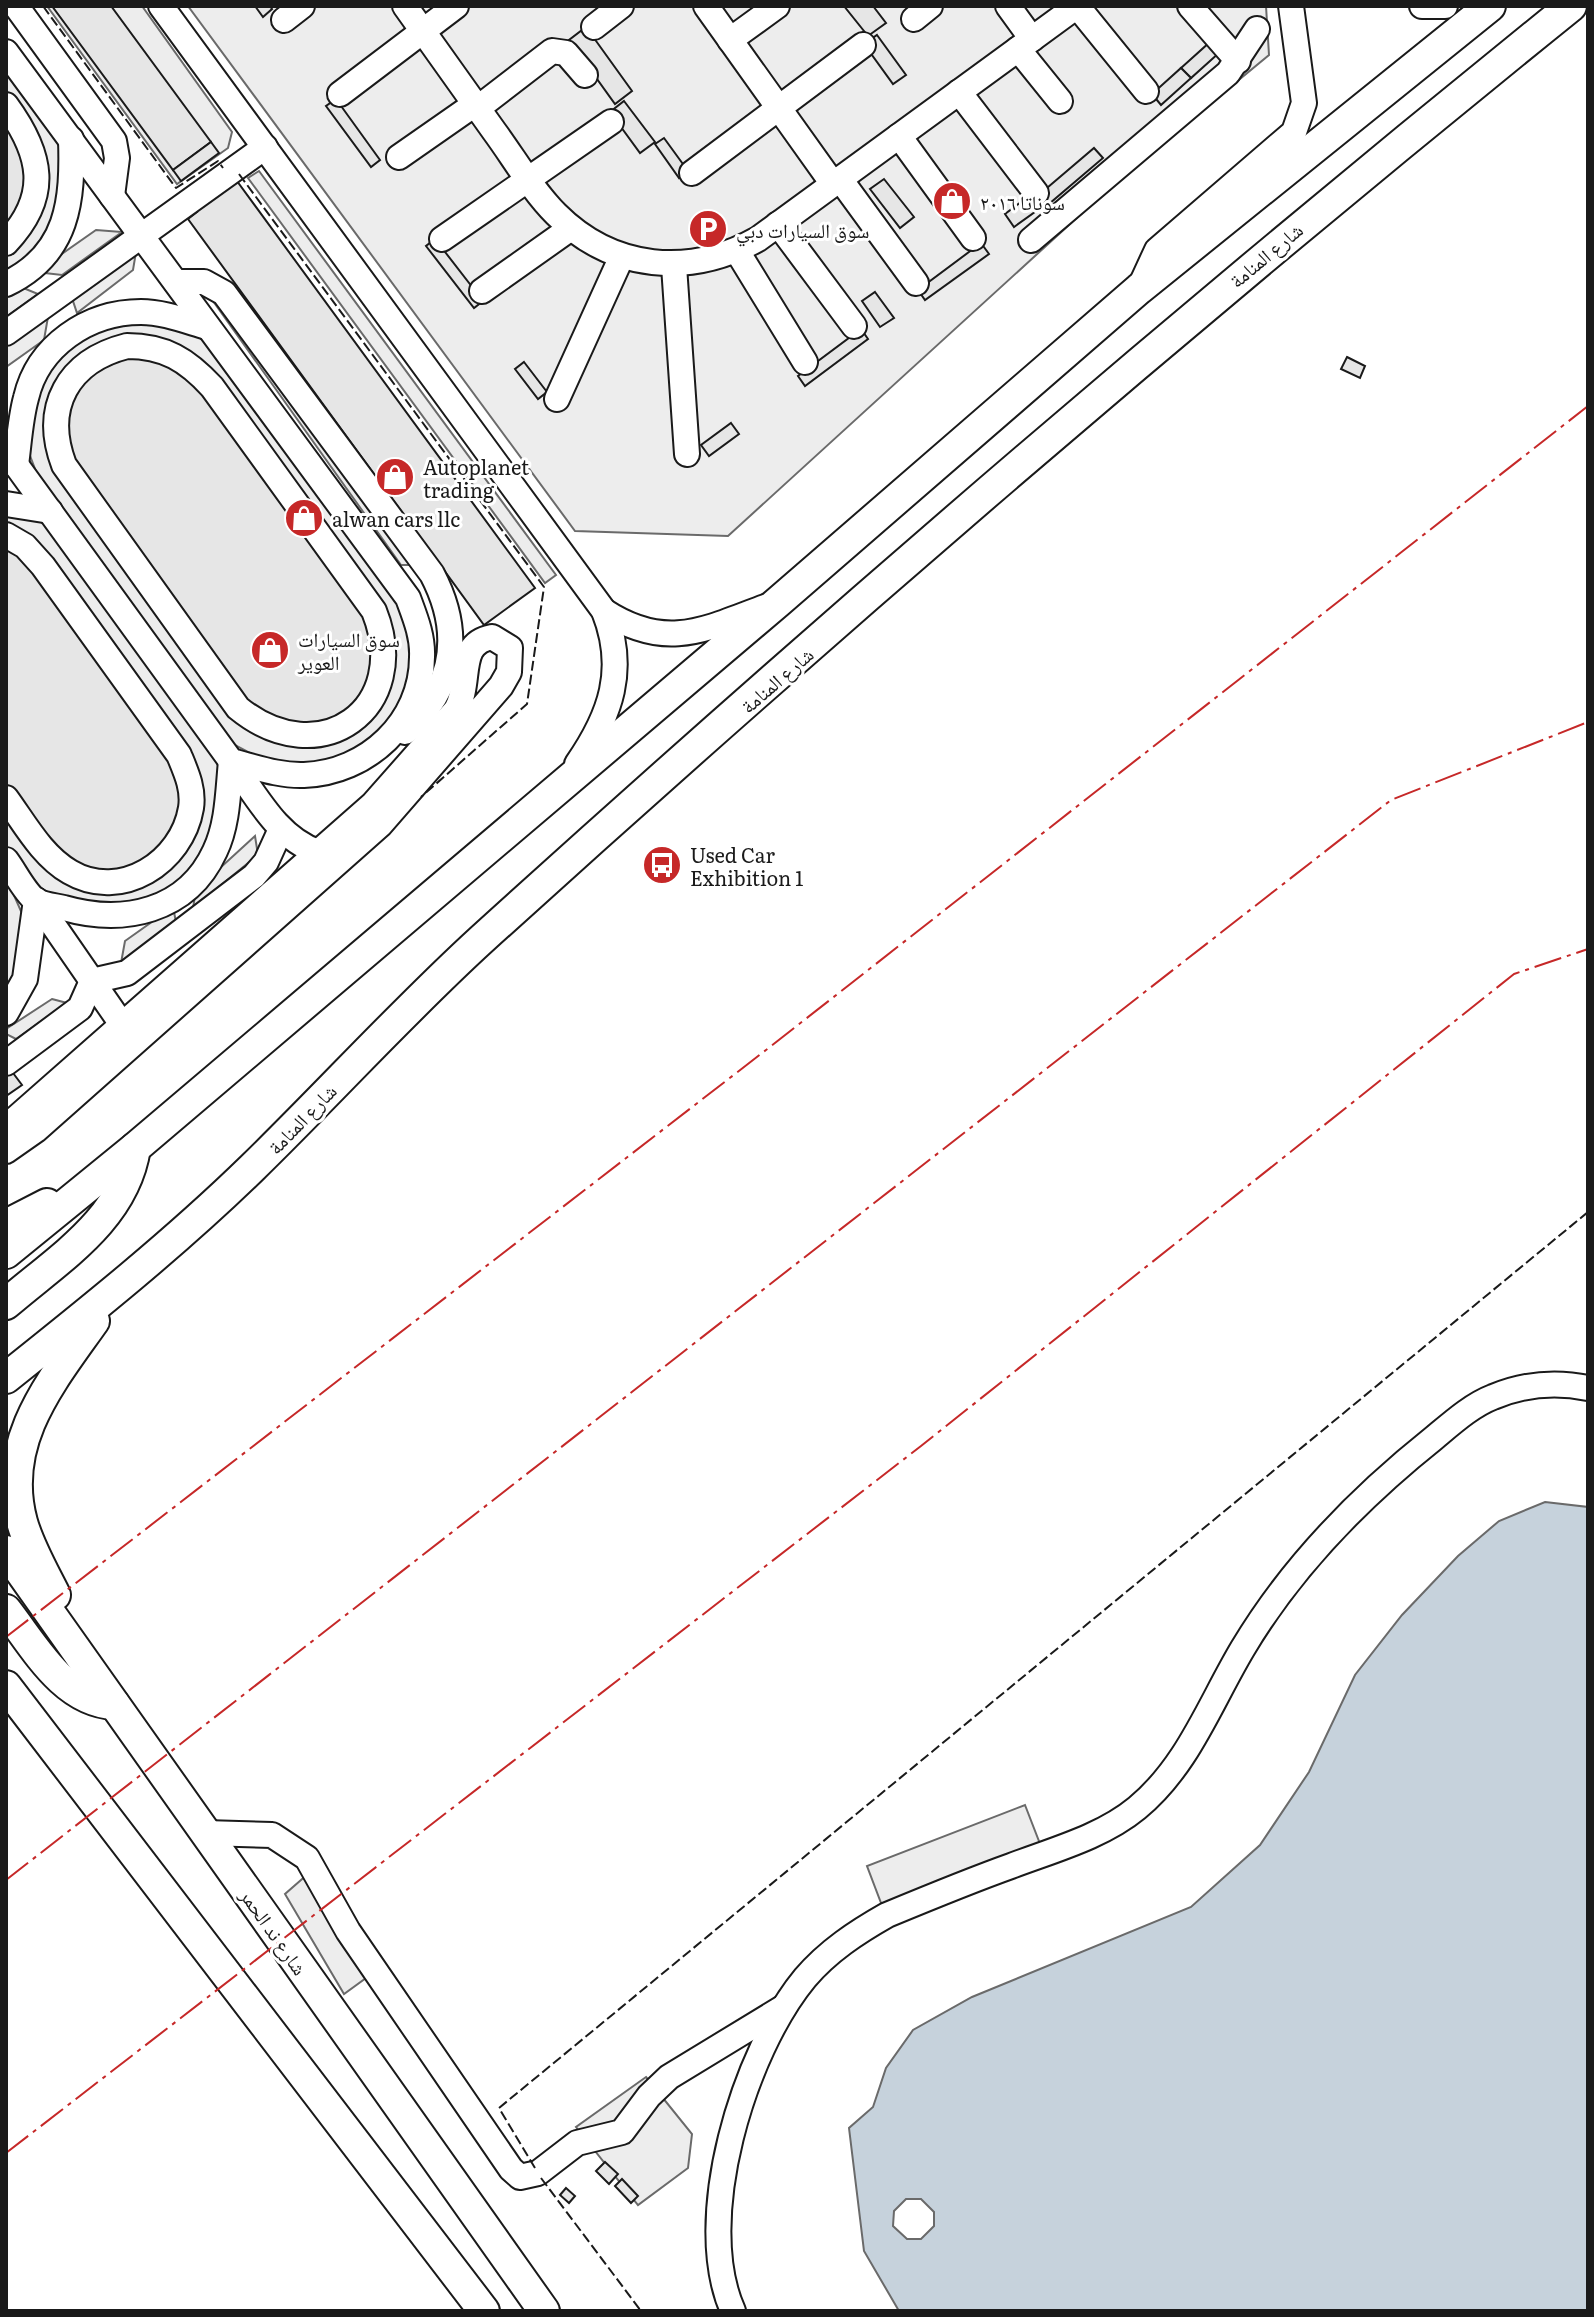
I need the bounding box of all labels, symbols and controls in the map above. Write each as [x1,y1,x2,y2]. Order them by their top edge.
shop icon: سوناتا ٢٠١٦ [931,180,973,222]
place label: سوناتا ٢٠١٦ [980,186,1065,216]
parking icon: سوق السيارات دبي [687,208,729,250]
place label: سوق السيارات دبي [736,214,869,247]
street label: شارع المنامة [1222,214,1308,294]
place label: Autoplanet trading [423,451,529,504]
shop icon: Autoplanet trading [374,456,416,498]
shop icon: alwan cars llc [283,497,325,539]
place label: alwan cars llc [332,503,460,533]
place label: سوق السيارات العوير [297,623,400,676]
shop icon: سوق السيارات العوير [249,629,291,671]
street label: شارع المنامة [733,639,819,719]
place label: Used Car Exhibition 1 [690,839,803,892]
bus stop icon: Used Car Exhibition 1 [641,844,683,886]
street label: شارع المنامة [260,1076,342,1160]
street label: شارع ند الحمر [234,1881,316,1980]

